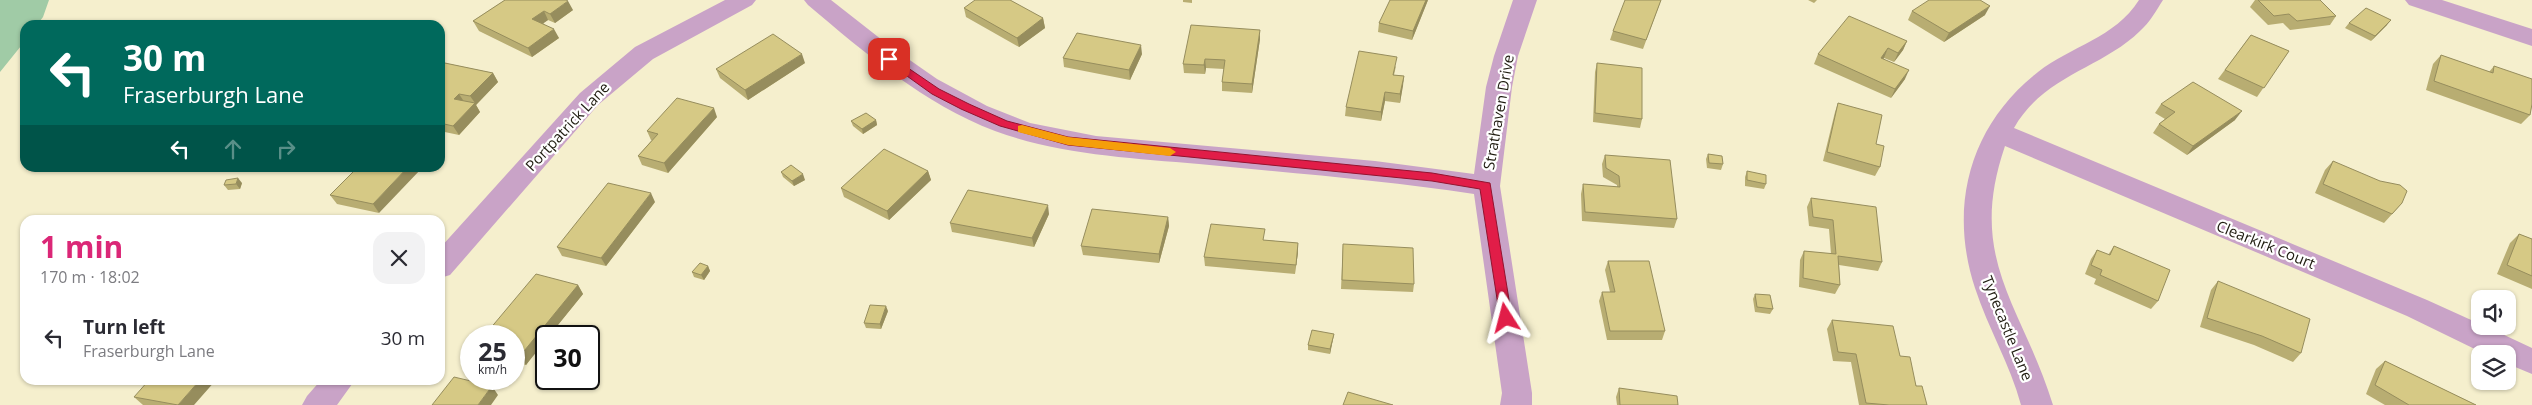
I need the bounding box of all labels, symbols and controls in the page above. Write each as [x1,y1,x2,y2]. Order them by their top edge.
text: 30 m [123,34,206,81]
pin [868,38,910,80]
icon: left [40,40,105,105]
icon: arrive [875,45,903,73]
street label: Strathaven Drive [1478,53,1518,171]
street label: Portpatrick Lane [520,77,614,175]
text: Fraserburgh Lane [123,79,304,109]
icon: left [166,135,194,163]
icon: ahead [219,135,247,163]
icon: right [272,135,300,163]
street label: Clearkirk Court [2214,215,2318,273]
text: 1 min [40,226,123,267]
button: close [373,232,425,284]
text: 170 m · 18:02 [40,266,140,288]
street label: Tynecastle Lane [1978,273,2038,383]
map controls [2471,290,2516,390]
button: sound [2471,290,2516,335]
position arrow [1479,291,1531,343]
text: Turn left [83,314,165,340]
icon: left [40,324,68,352]
text: 30 m [381,325,425,351]
speed limit sign: 30 [535,325,600,390]
text: 25 [478,334,507,368]
text: Fraserburgh Lane [83,340,215,362]
button: layers [2471,345,2516,390]
text: km/h [478,361,507,378]

